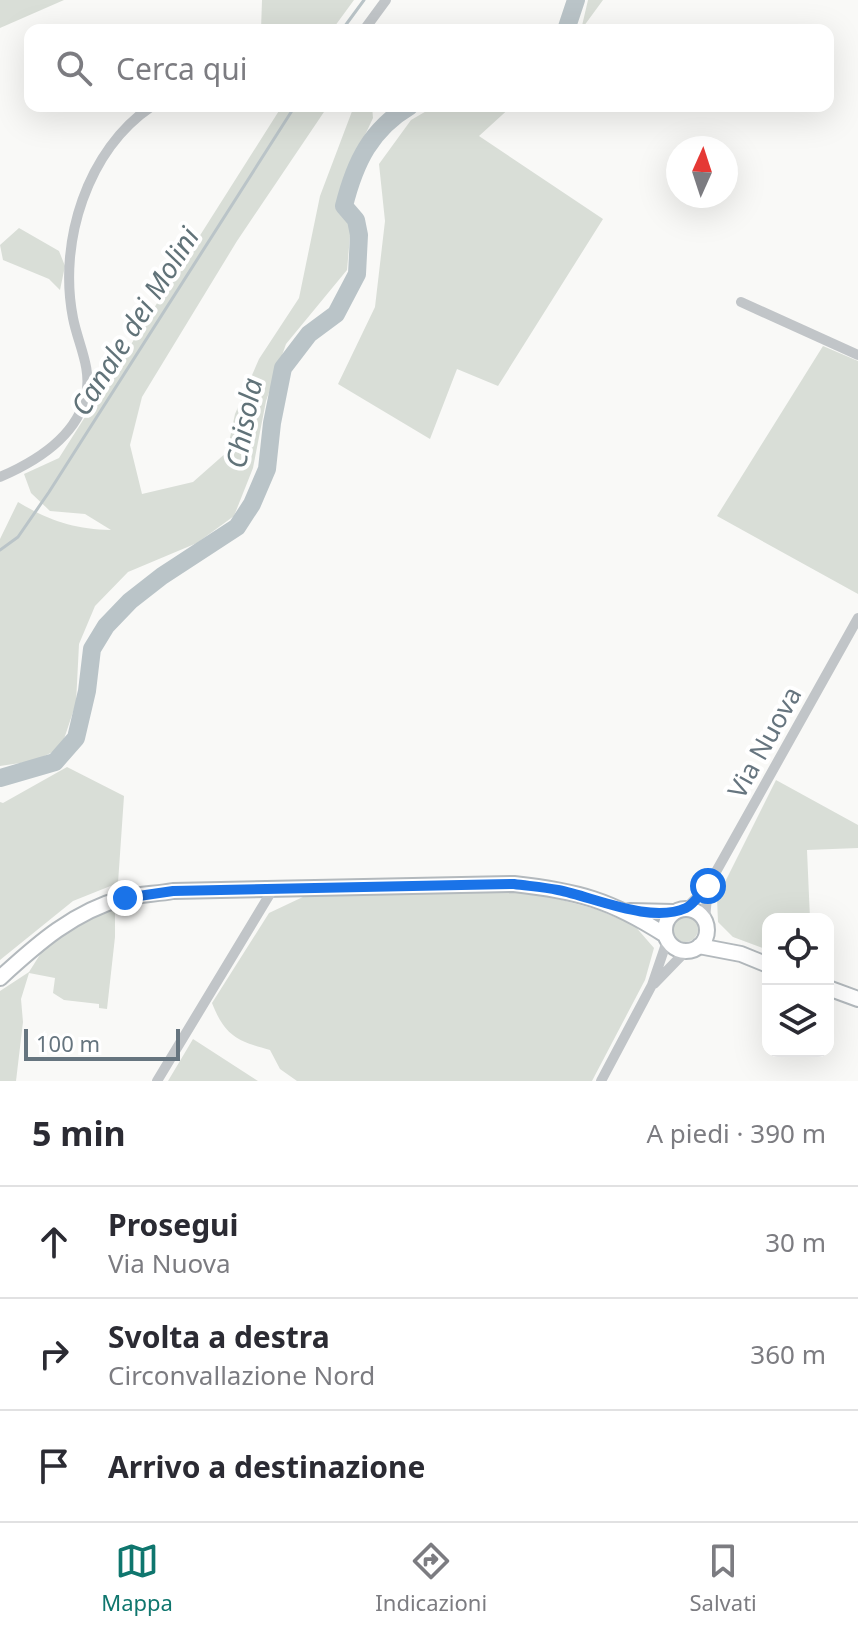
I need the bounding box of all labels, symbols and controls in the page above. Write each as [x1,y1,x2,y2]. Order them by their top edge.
search box [24,24,834,112]
icon: search [52,46,96,90]
text: Cerca qui [116,48,247,89]
north arrow [666,136,738,208]
water label: Canale dei Molini [61,219,207,422]
water label: Chisola [216,375,270,471]
street label: Via Nuova [719,680,809,804]
route start [690,868,726,904]
route end [107,880,143,916]
map controls [762,913,834,1057]
button: locate [762,913,834,985]
button: layers [762,985,834,1057]
scale bar [24,1025,180,1061]
text: 100 m [36,1028,100,1058]
text: 5 min [32,1110,126,1156]
text: A piedi · 390 m [646,1115,826,1151]
text: Prosegui [108,1204,239,1245]
icon: ahead [32,1220,76,1264]
text: 30 m [765,1224,826,1260]
text: Via Nuova [108,1245,231,1281]
text: Svolta a destra [108,1316,330,1357]
icon: right [32,1332,76,1376]
text: 360 m [750,1336,826,1372]
text: Circonvallazione Nord [108,1357,375,1393]
icon: arrive [32,1444,76,1488]
text: Arrivo a destinazione [108,1446,425,1487]
tab: Mappa [101,1539,173,1617]
tab: Indicazioni [375,1539,487,1617]
tab: Salvati [690,1539,757,1617]

